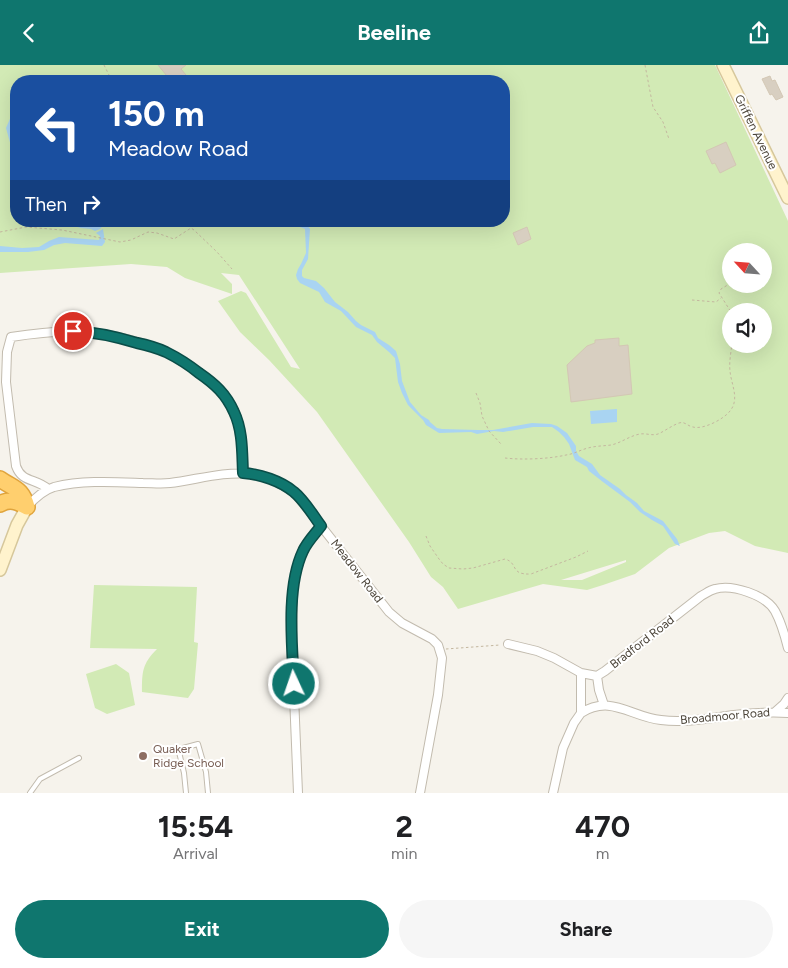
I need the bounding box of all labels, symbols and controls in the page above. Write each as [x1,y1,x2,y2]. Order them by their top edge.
icon: back [15,19,43,47]
text: Beeline [357,19,431,46]
icon: share [745,19,773,47]
street label: Griffen Avenue [732,92,780,172]
text: 150 m [108,93,205,135]
icon: left [25,95,90,160]
text: Meadow Road [108,135,249,162]
icon: right [77,190,105,218]
text: Then [25,193,67,216]
north arrow [722,243,772,293]
map controls [722,243,772,353]
button: sound [722,303,772,353]
pin [52,310,94,352]
icon: arrive [59,317,87,345]
street label: Meadow Road [328,536,386,606]
street label: Bradford Road [607,613,677,671]
position arrow [267,657,319,709]
street label: Broadmoor Road [679,705,771,727]
place label: Quaker Ridge School [153,742,224,770]
marker: Quaker Ridge School [137,750,149,762]
text: 15:54 [158,808,233,845]
text: 2 [396,808,413,845]
text: 470 [575,808,630,845]
text: Arrival [173,844,218,863]
text: min [391,844,417,863]
text: m [596,844,609,863]
button: Exit [15,900,389,958]
button: Share [399,900,773,958]

